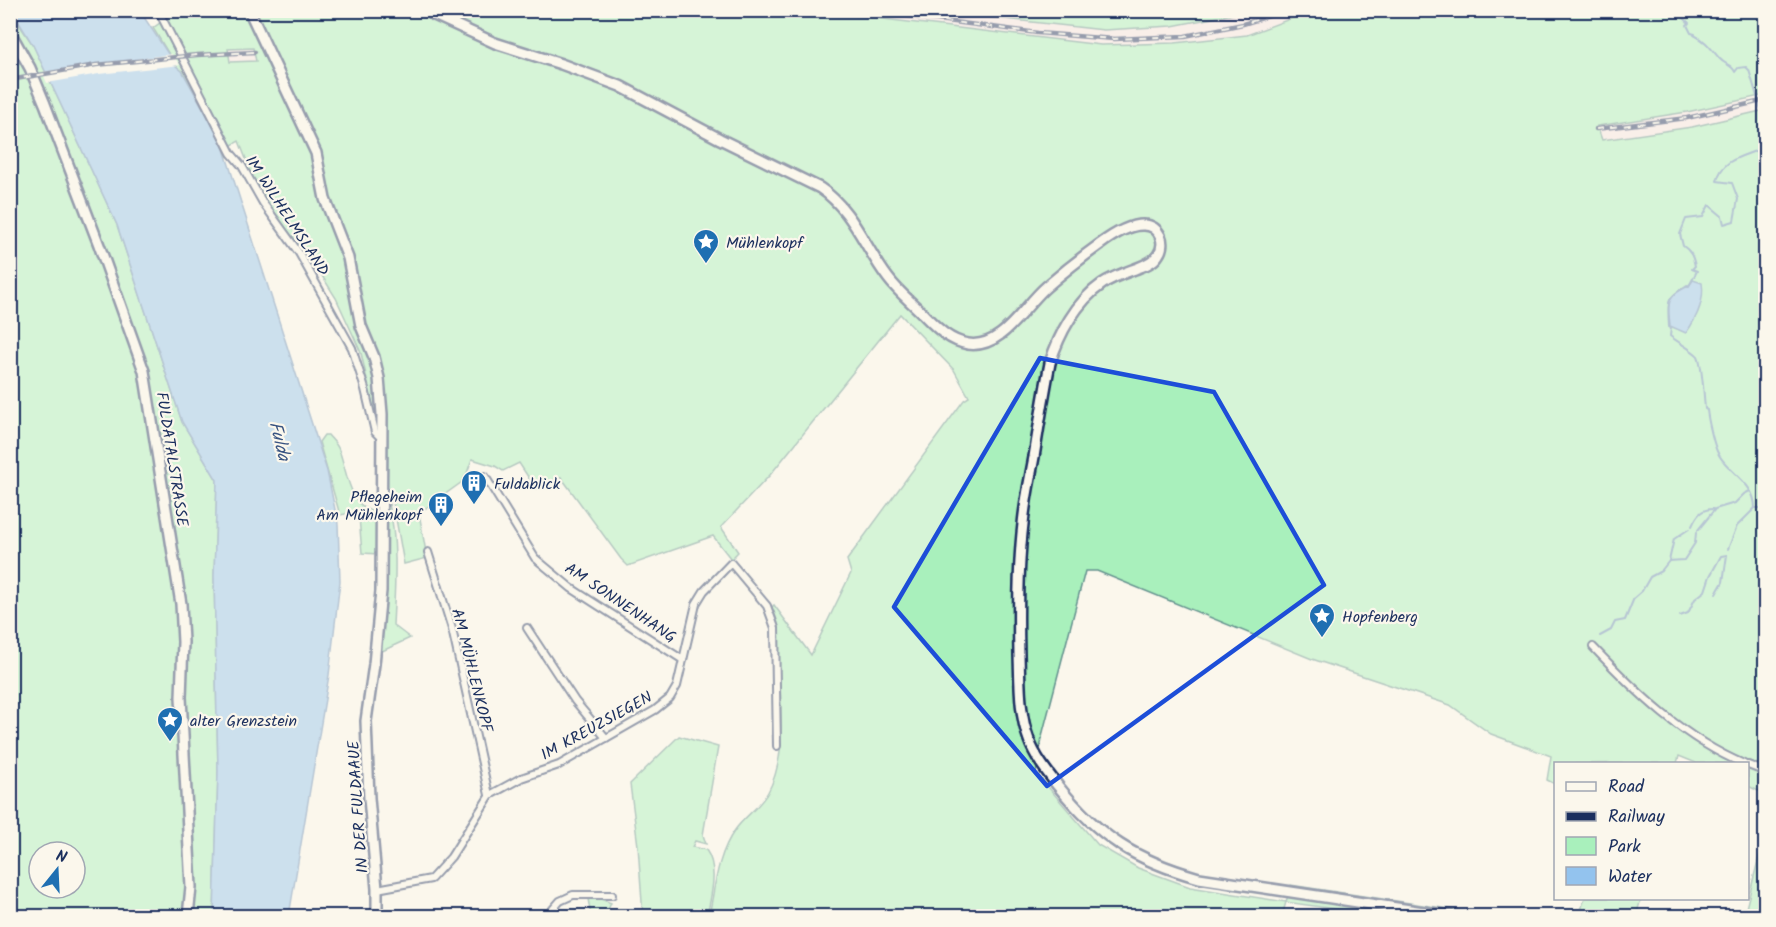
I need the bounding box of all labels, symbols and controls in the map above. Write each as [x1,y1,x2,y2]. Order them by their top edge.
street label: IM WILHELMSLAND [238,150,335,281]
place icon: Mühlenkopf [691,227,721,265]
place label: Mühlenkopf [726,231,805,256]
street label: FULDATALSTRASSE [149,390,195,529]
water label: Fulda [260,418,298,466]
building icon: Fuldablick [459,468,489,506]
place label: Fuldablick [494,472,561,497]
place label: Pflegeheim Am Mühlenkopf [316,485,424,528]
building icon: Pflegeheim Am Mühlenkopf [426,490,456,528]
street label: AM SONNENHANG [559,557,681,650]
place icon: Hopfenberg [1307,601,1337,639]
place label: Hopfenberg [1342,605,1418,630]
street label: AM MÜHLENKOPF [444,606,499,736]
street label: IM KREUZSIEGEN [536,685,657,767]
place icon: alter Grenzstein [155,705,185,743]
place label: alter Grenzstein [190,709,297,734]
street label: IN DER FULDAAUE [341,739,376,874]
legend [1554,762,1749,900]
text: Road [1608,773,1645,802]
text: Railway [1608,803,1665,832]
text: Park [1608,833,1641,862]
north arrow [27,840,87,900]
text: N [53,844,70,871]
text: Water [1608,863,1653,892]

